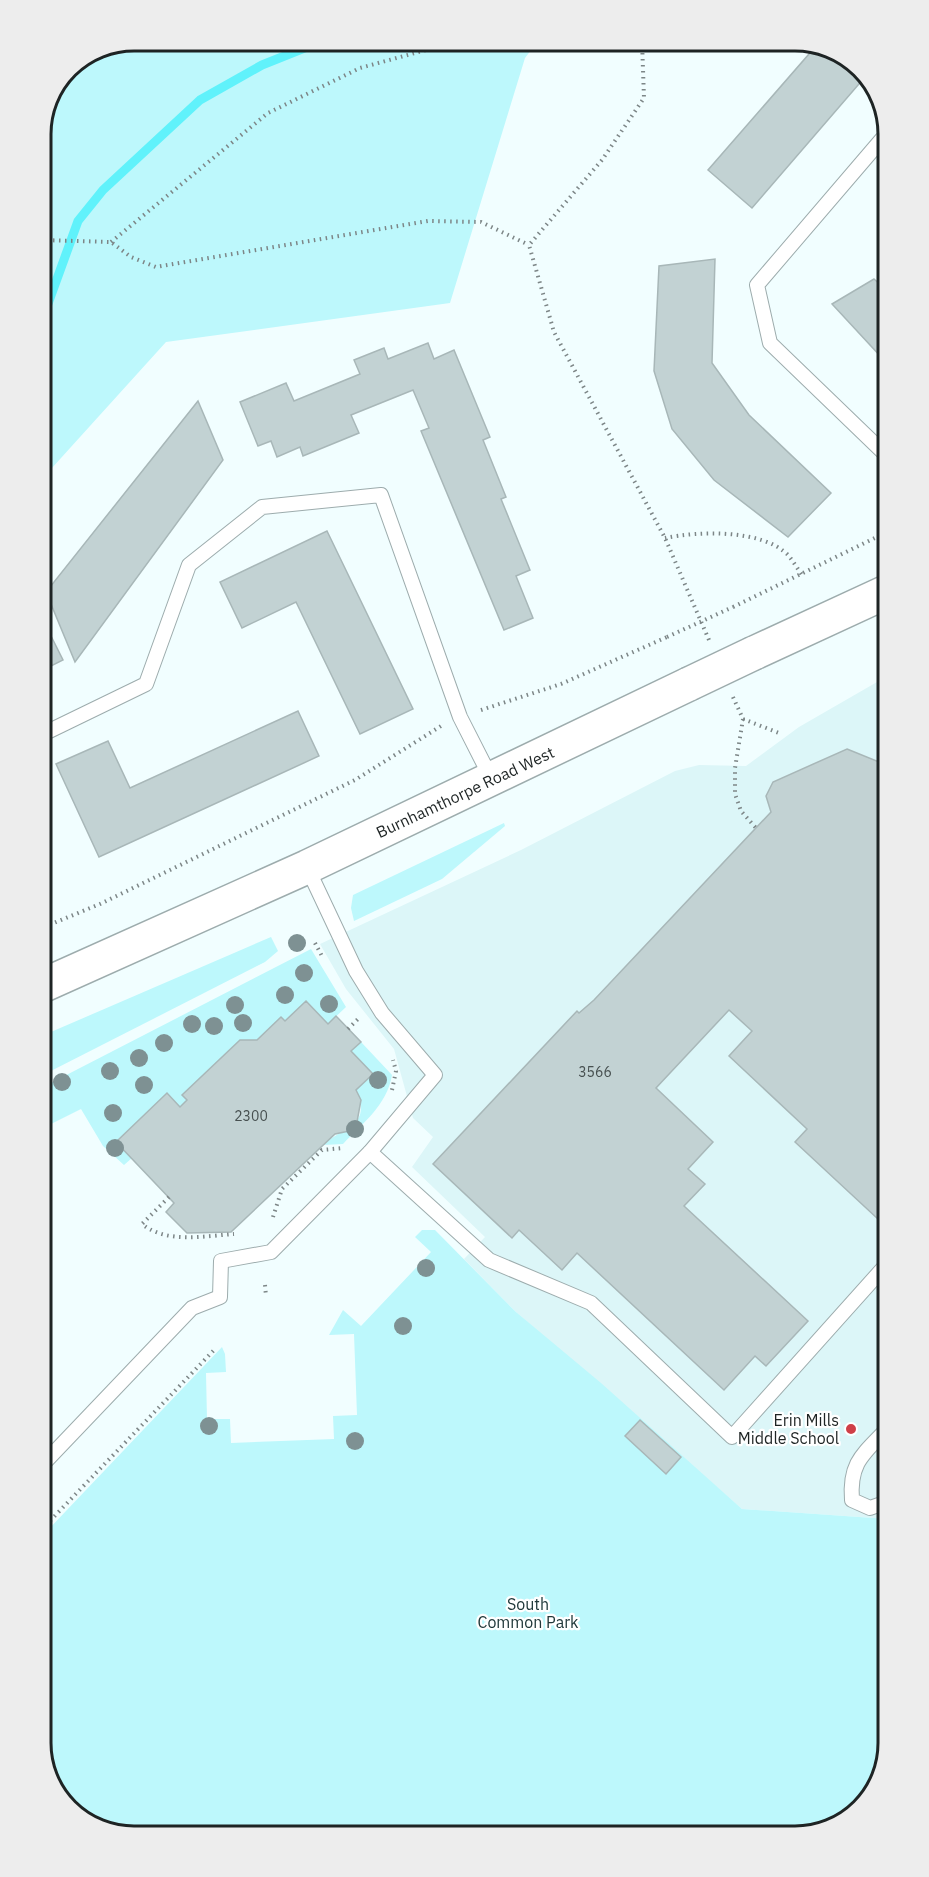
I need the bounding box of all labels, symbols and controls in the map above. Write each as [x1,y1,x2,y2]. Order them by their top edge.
street label: Burnhamthorpe Road West [373,742,557,842]
house number: 3566 [578,1063,612,1081]
house number: 2300 [234,1107,268,1125]
place label: Erin Mills Middle School [738,1410,839,1448]
marker: Erin Mills Middle School [844,1422,858,1436]
park label: South Common Park [477,1594,579,1632]

